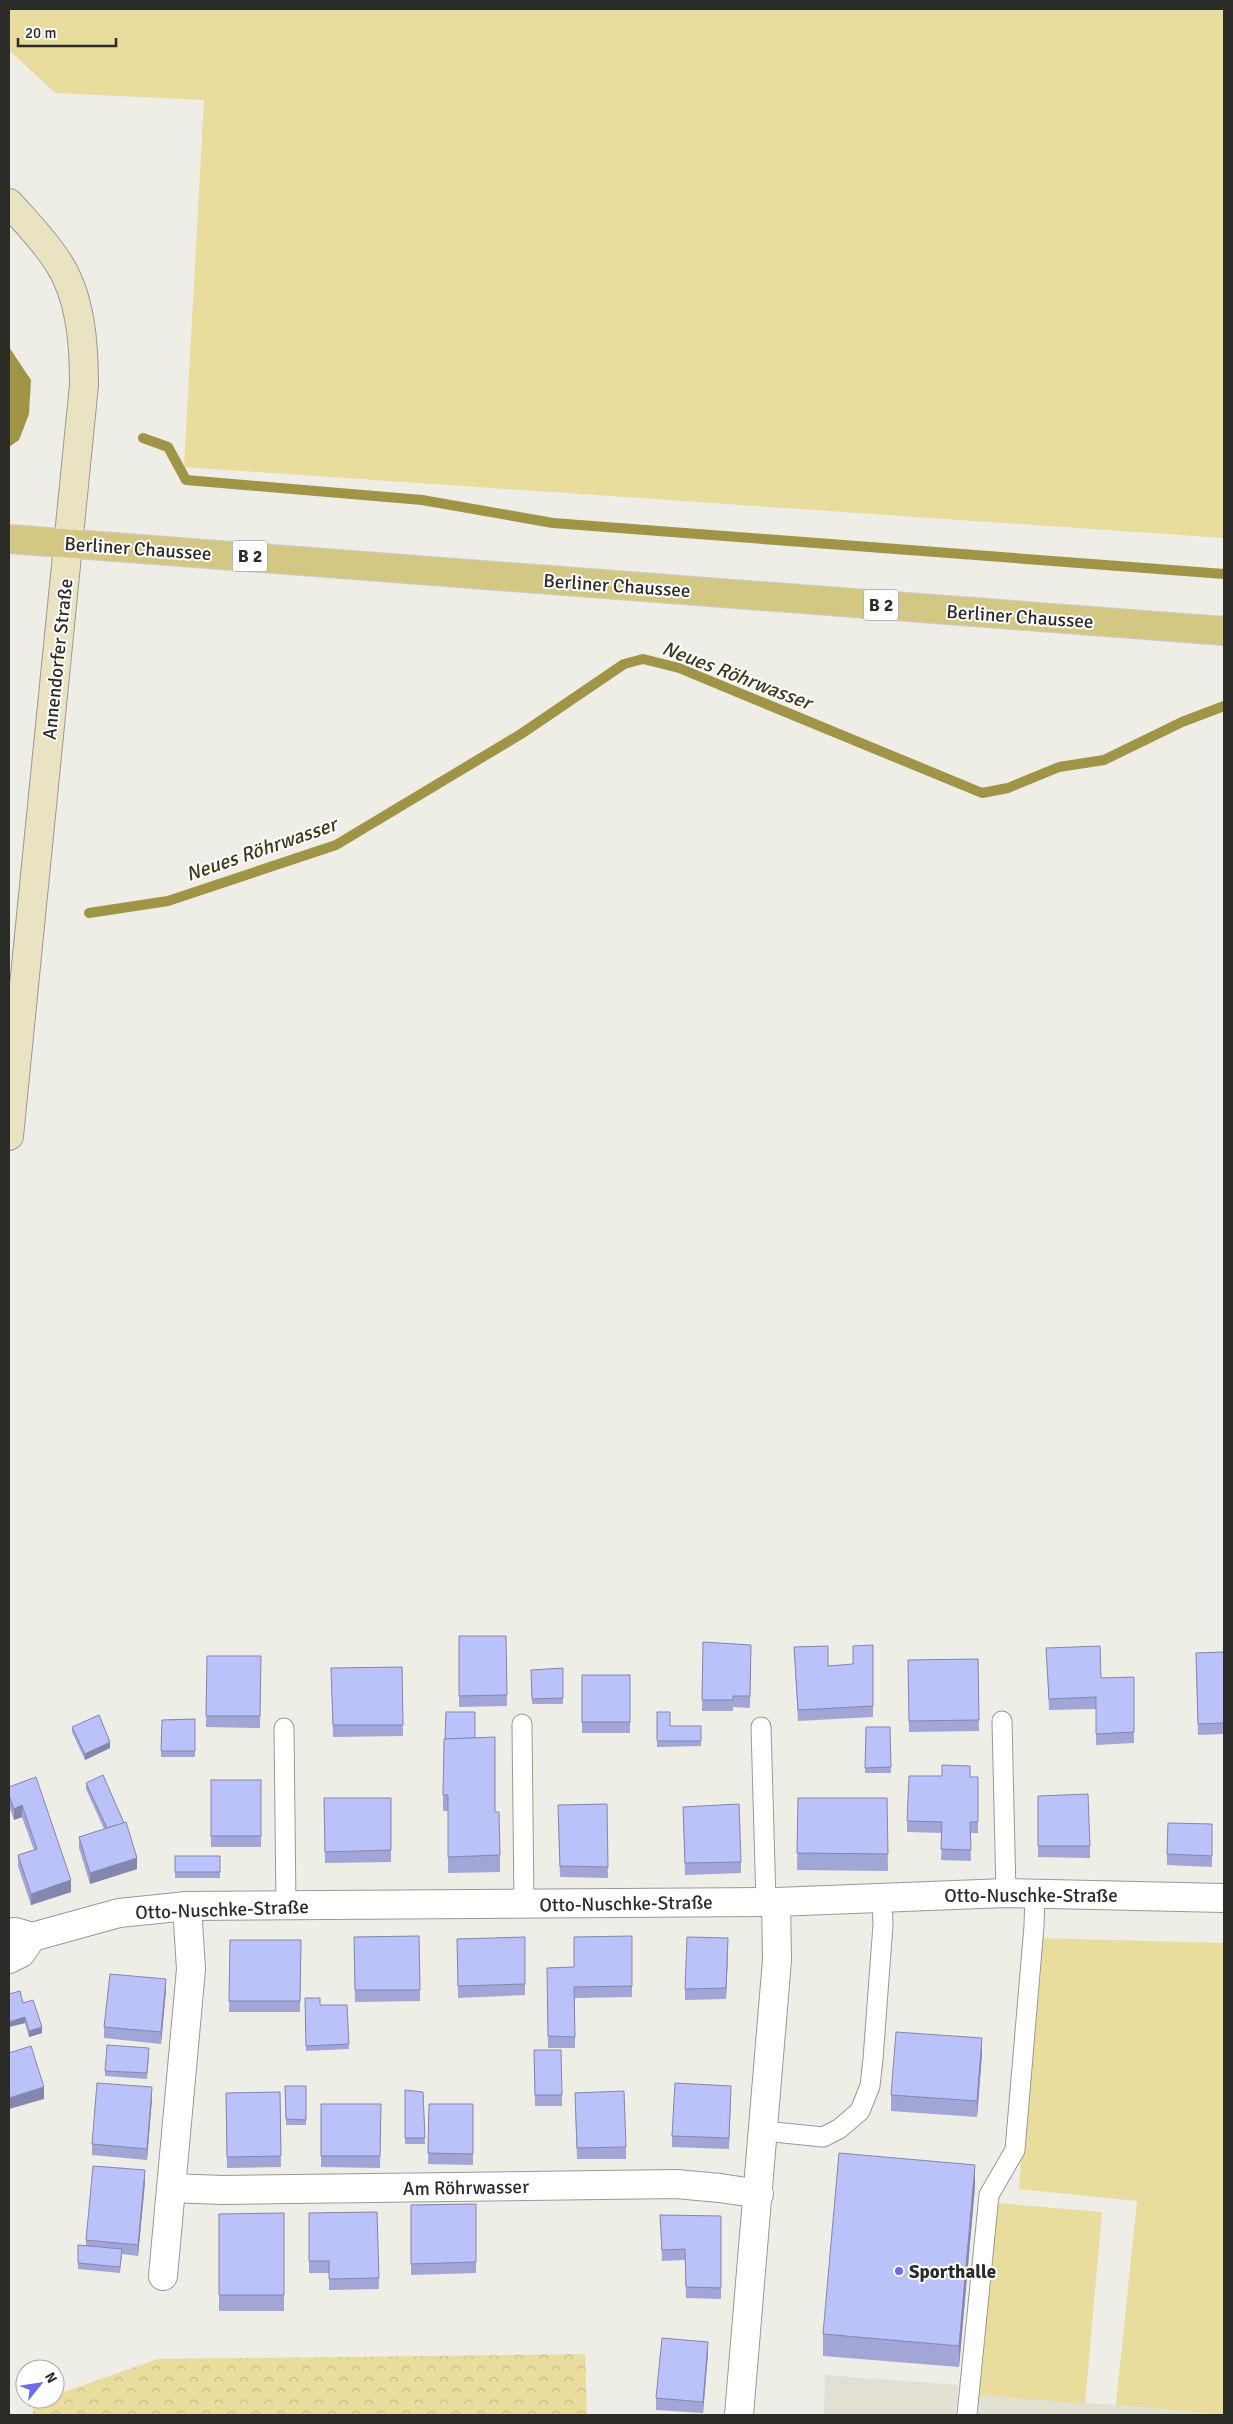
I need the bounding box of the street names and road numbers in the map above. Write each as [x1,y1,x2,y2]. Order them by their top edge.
street label: Berliner Chaussee [64,532,212,566]
road number: B 2 [232,540,268,572]
street label: Berliner Chaussee [543,569,691,603]
street label: Annendorfer Straße [38,577,78,741]
road number: B 2 [864,590,898,620]
street label: Berliner Chaussee [946,600,1094,634]
street label: Otto-Nuschke-Straße [944,1884,1118,1908]
street label: Otto-Nuschke-Straße [539,1890,713,1918]
street label: Otto-Nuschke-Straße [135,1895,309,1925]
street label: Am Röhrwasser [403,2175,529,2201]

